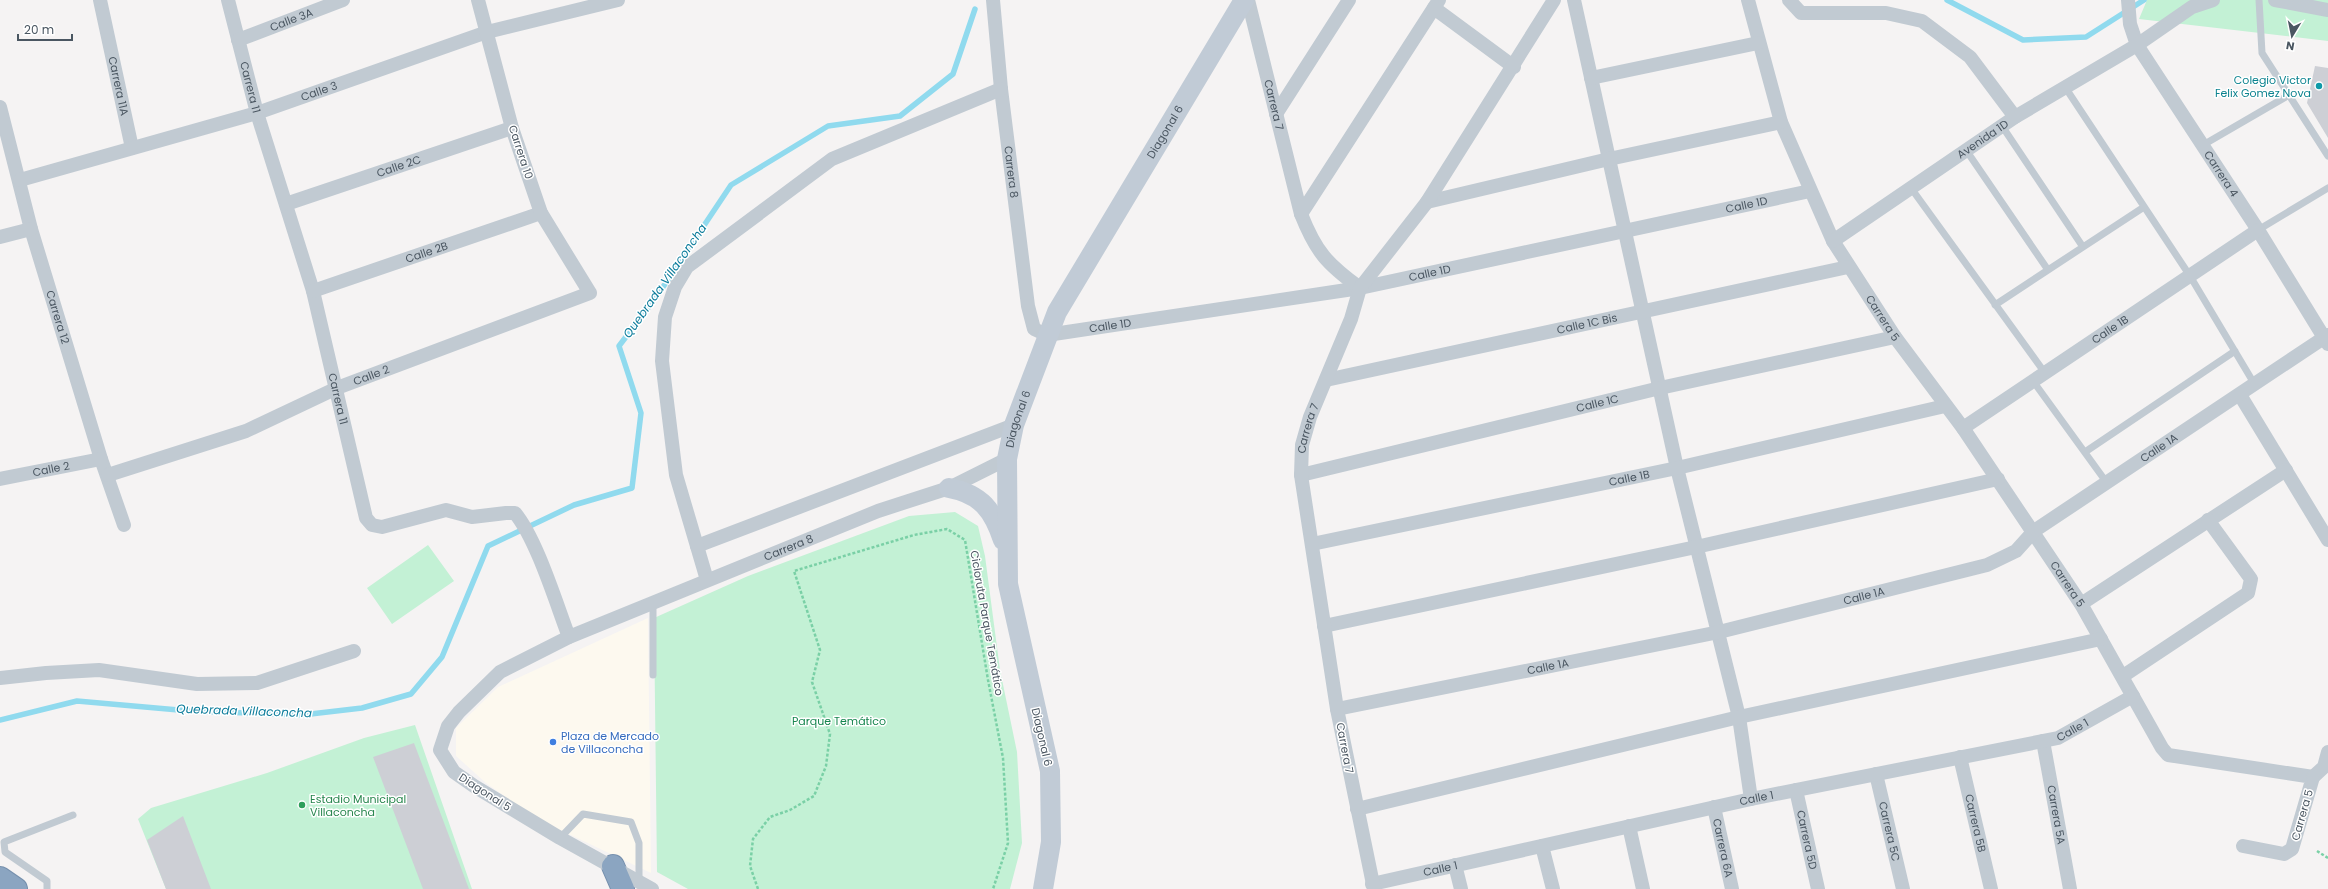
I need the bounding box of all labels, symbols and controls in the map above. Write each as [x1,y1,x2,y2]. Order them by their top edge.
street label: Calle 3A [267,4,316,35]
scale bar [18,16,72,42]
north arrow [2272,16,2312,56]
text: 20 m [24,21,54,38]
text: N [2285,37,2296,54]
street label: Carrera 11A [104,55,133,118]
street label: Carrera 11 [236,60,265,115]
place label: Colegio Victor Felix Gomez Nova [2215,72,2311,101]
street label: Calle 3 [299,77,339,105]
street label: Carrera 7 [1260,78,1288,132]
marker: Colegio Victor Felix Gomez Nova [2314,81,2324,91]
street label: Diagonal 6 [1143,102,1187,162]
street label: Avenida 1D [1954,116,2012,162]
street label: Carrera 10 [505,123,537,181]
street label: Carrera 8 [1000,145,1023,199]
street label: Carrera 4 [2200,147,2242,200]
street label: Calle 2C [374,151,423,181]
street label: Calle 1D [1724,192,1769,217]
water label: Quebrada Villaconcha [619,220,711,341]
street label: Calle 2B [403,237,450,267]
street label: Calle 1D [1407,261,1452,285]
street label: Carrera 12 [42,288,74,346]
street label: Carrera 5 [1862,292,1904,345]
street label: Calle 1C Bis [1555,309,1619,338]
street label: Calle 1B [2088,311,2132,348]
street label: Calle 1D [1088,314,1133,337]
street label: Calle 2 [351,361,392,389]
street label: Carrera 11 [324,371,352,426]
street label: Diagonal 6 [1002,388,1035,449]
street label: Calle 1C [1575,390,1620,416]
street label: Carrera 7 [1294,401,1323,454]
street label: Calle 1A [2137,429,2181,466]
street label: Calle 2 [31,457,71,480]
street label: Calle 1B [1607,466,1651,490]
street label: Carrera 8 [761,530,816,565]
street label: Cicloruta Parque Temático [966,549,1008,697]
street label: Carrera 5 [2046,558,2089,610]
street label: Calle 1A [1841,583,1887,609]
street label: Calle 1A [1526,654,1571,679]
water label: Quebrada Villaconcha [176,700,312,721]
street label: Diagonal 6 [1028,706,1056,768]
park label: Parque Temático [792,713,886,729]
street label: Calle 1 [2053,714,2092,745]
street label: Carrera 7 [1332,721,1358,775]
place label: Plaza de Mercado de Villaconcha [561,728,659,757]
marker: Plaza de Mercado de Villaconcha [548,737,558,747]
street label: Diagonal 5 [456,769,514,815]
street label: Carrera 5A [2043,784,2070,846]
street label: Calle 1 [1738,787,1775,809]
street label: Carrera 5 [2287,788,2317,842]
place label: Estadio Municipal Villaconcha [310,791,406,820]
street label: Carrera 5B [1961,793,1990,854]
marker: Estadio Municipal Villaconcha [297,800,307,810]
street label: Carrera 5C [1875,800,1904,863]
street label: Carrera 5D [1793,809,1821,871]
street label: Carrera 6A [1709,817,1737,880]
street label: Calle 1 [1422,857,1459,880]

